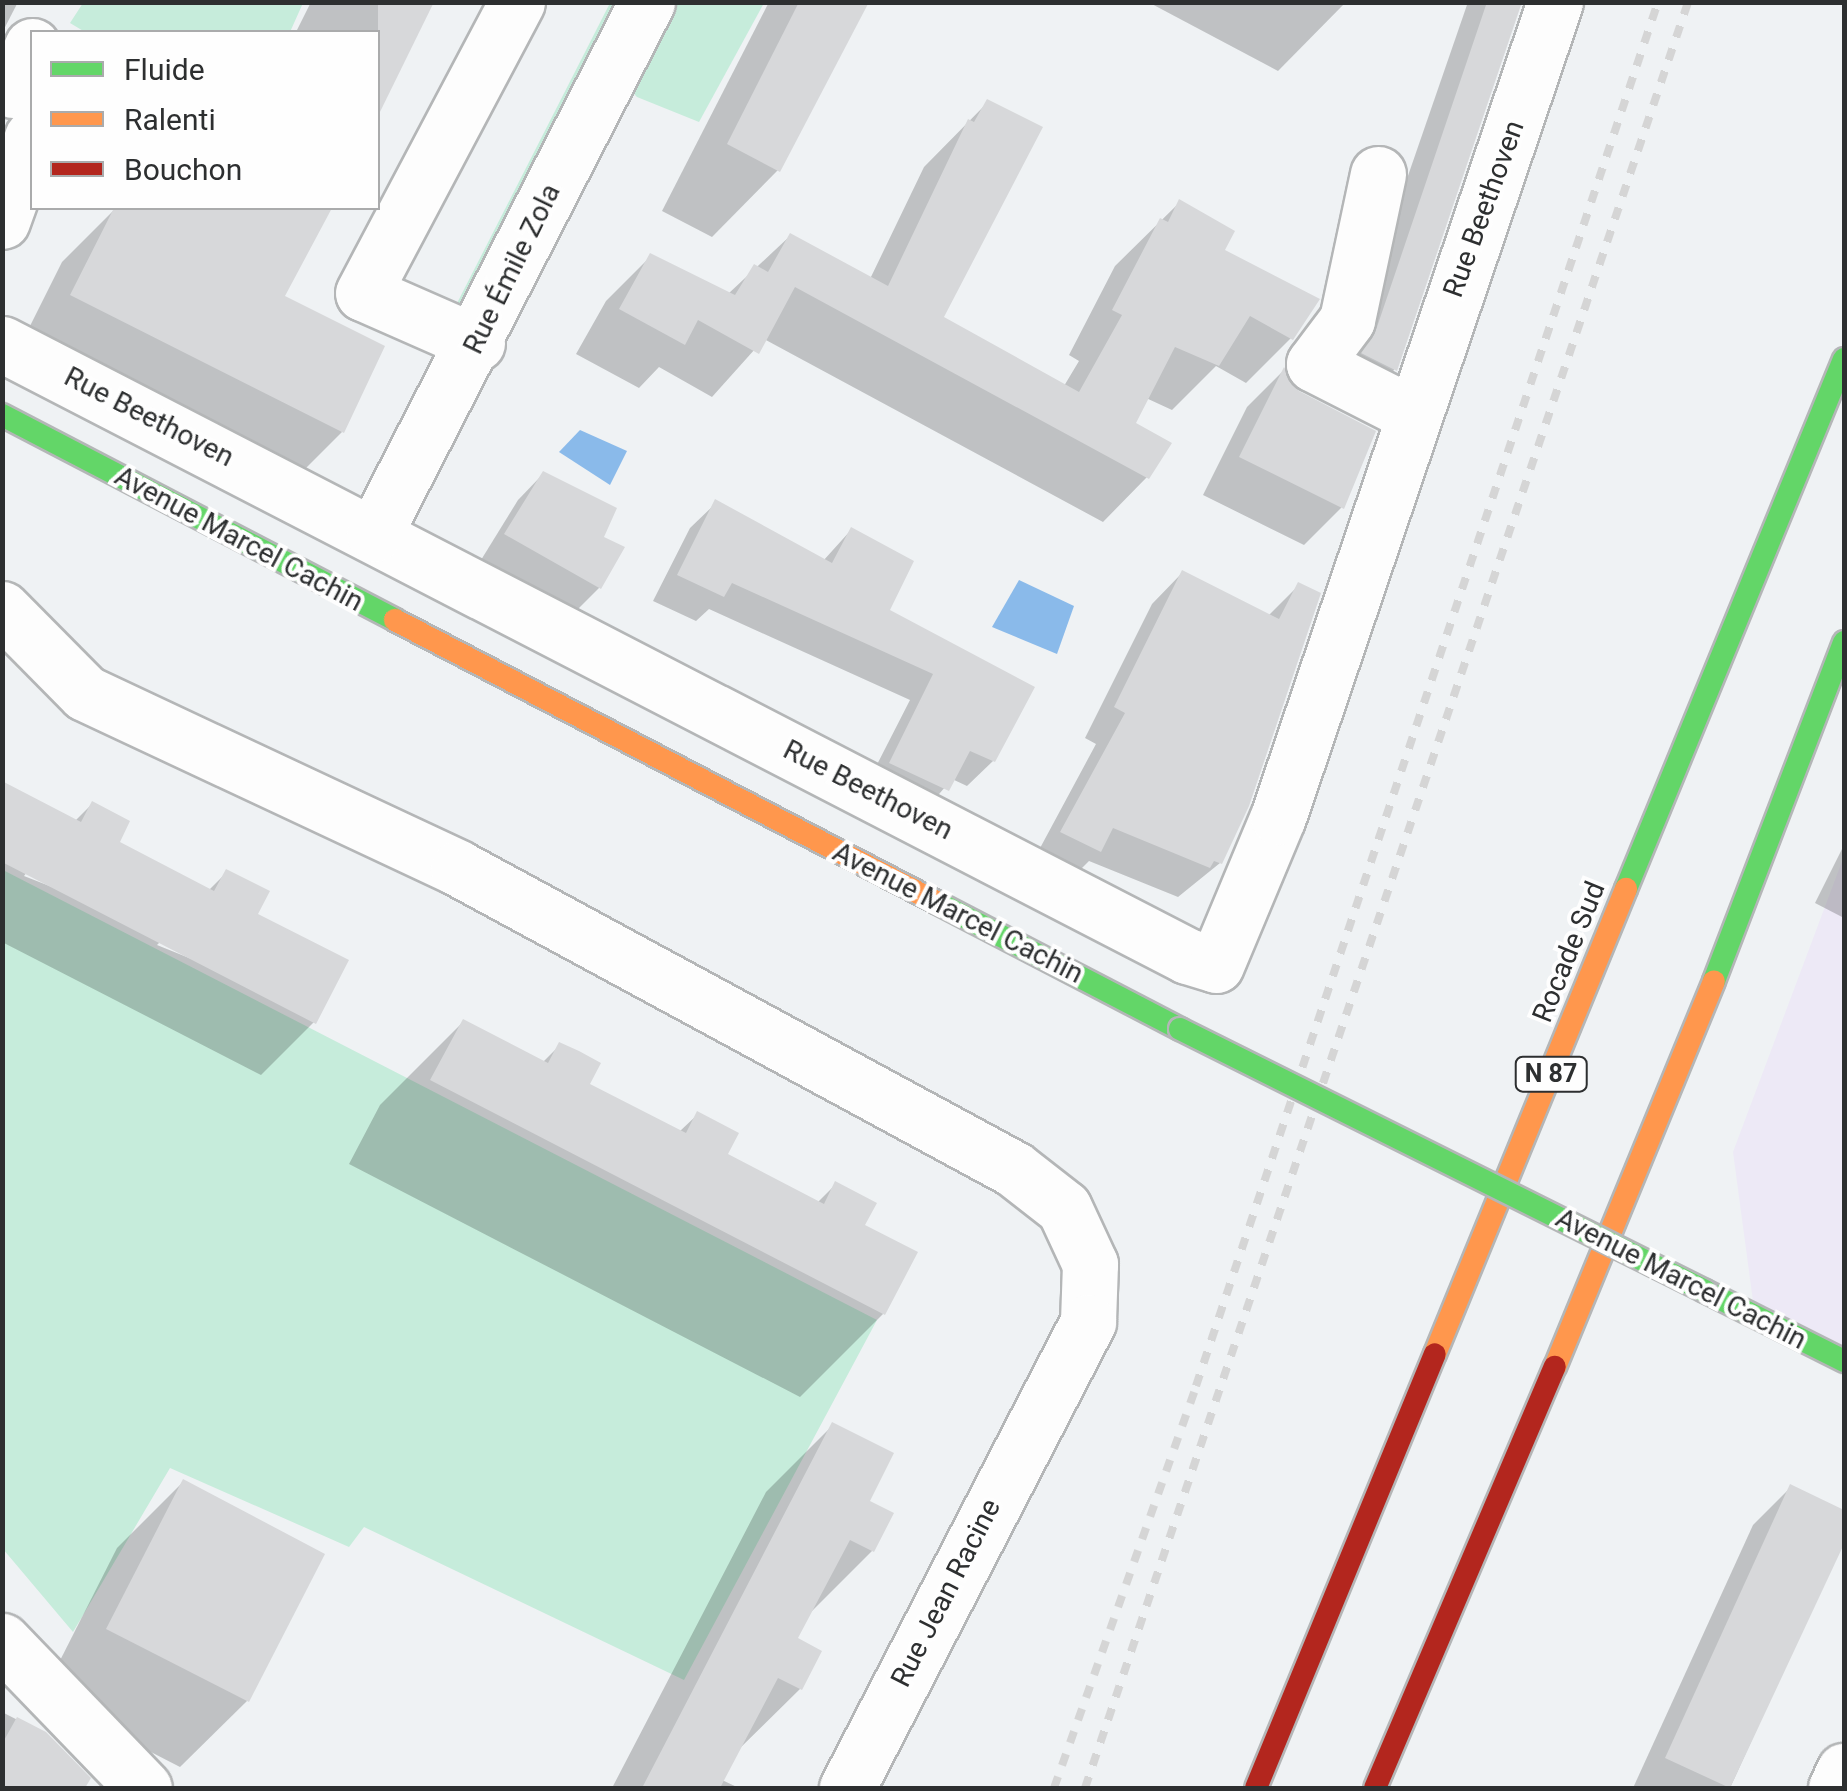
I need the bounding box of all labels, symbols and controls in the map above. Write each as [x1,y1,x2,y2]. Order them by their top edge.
legend [30,30,380,210]
text: Fluide [124,52,205,87]
text: Ralenti [124,102,216,137]
street label: Rue Beethoven [1436,116,1532,302]
text: Bouchon [124,152,242,187]
street label: Rue Émile Zola [456,179,568,359]
street label: Rue Beethoven [59,360,239,474]
street label: Avenue Marcel Cachin [109,459,369,619]
street label: Rue Beethoven [778,733,958,847]
street label: Avenue Marcel Cachin [827,835,1089,991]
street label: Rocade Sud [1526,877,1612,1027]
road number: N 87 [1514,1054,1588,1094]
street label: Avenue Marcel Cachin [1550,1201,1812,1357]
street label: Rue Jean Racine [884,1493,1008,1693]

